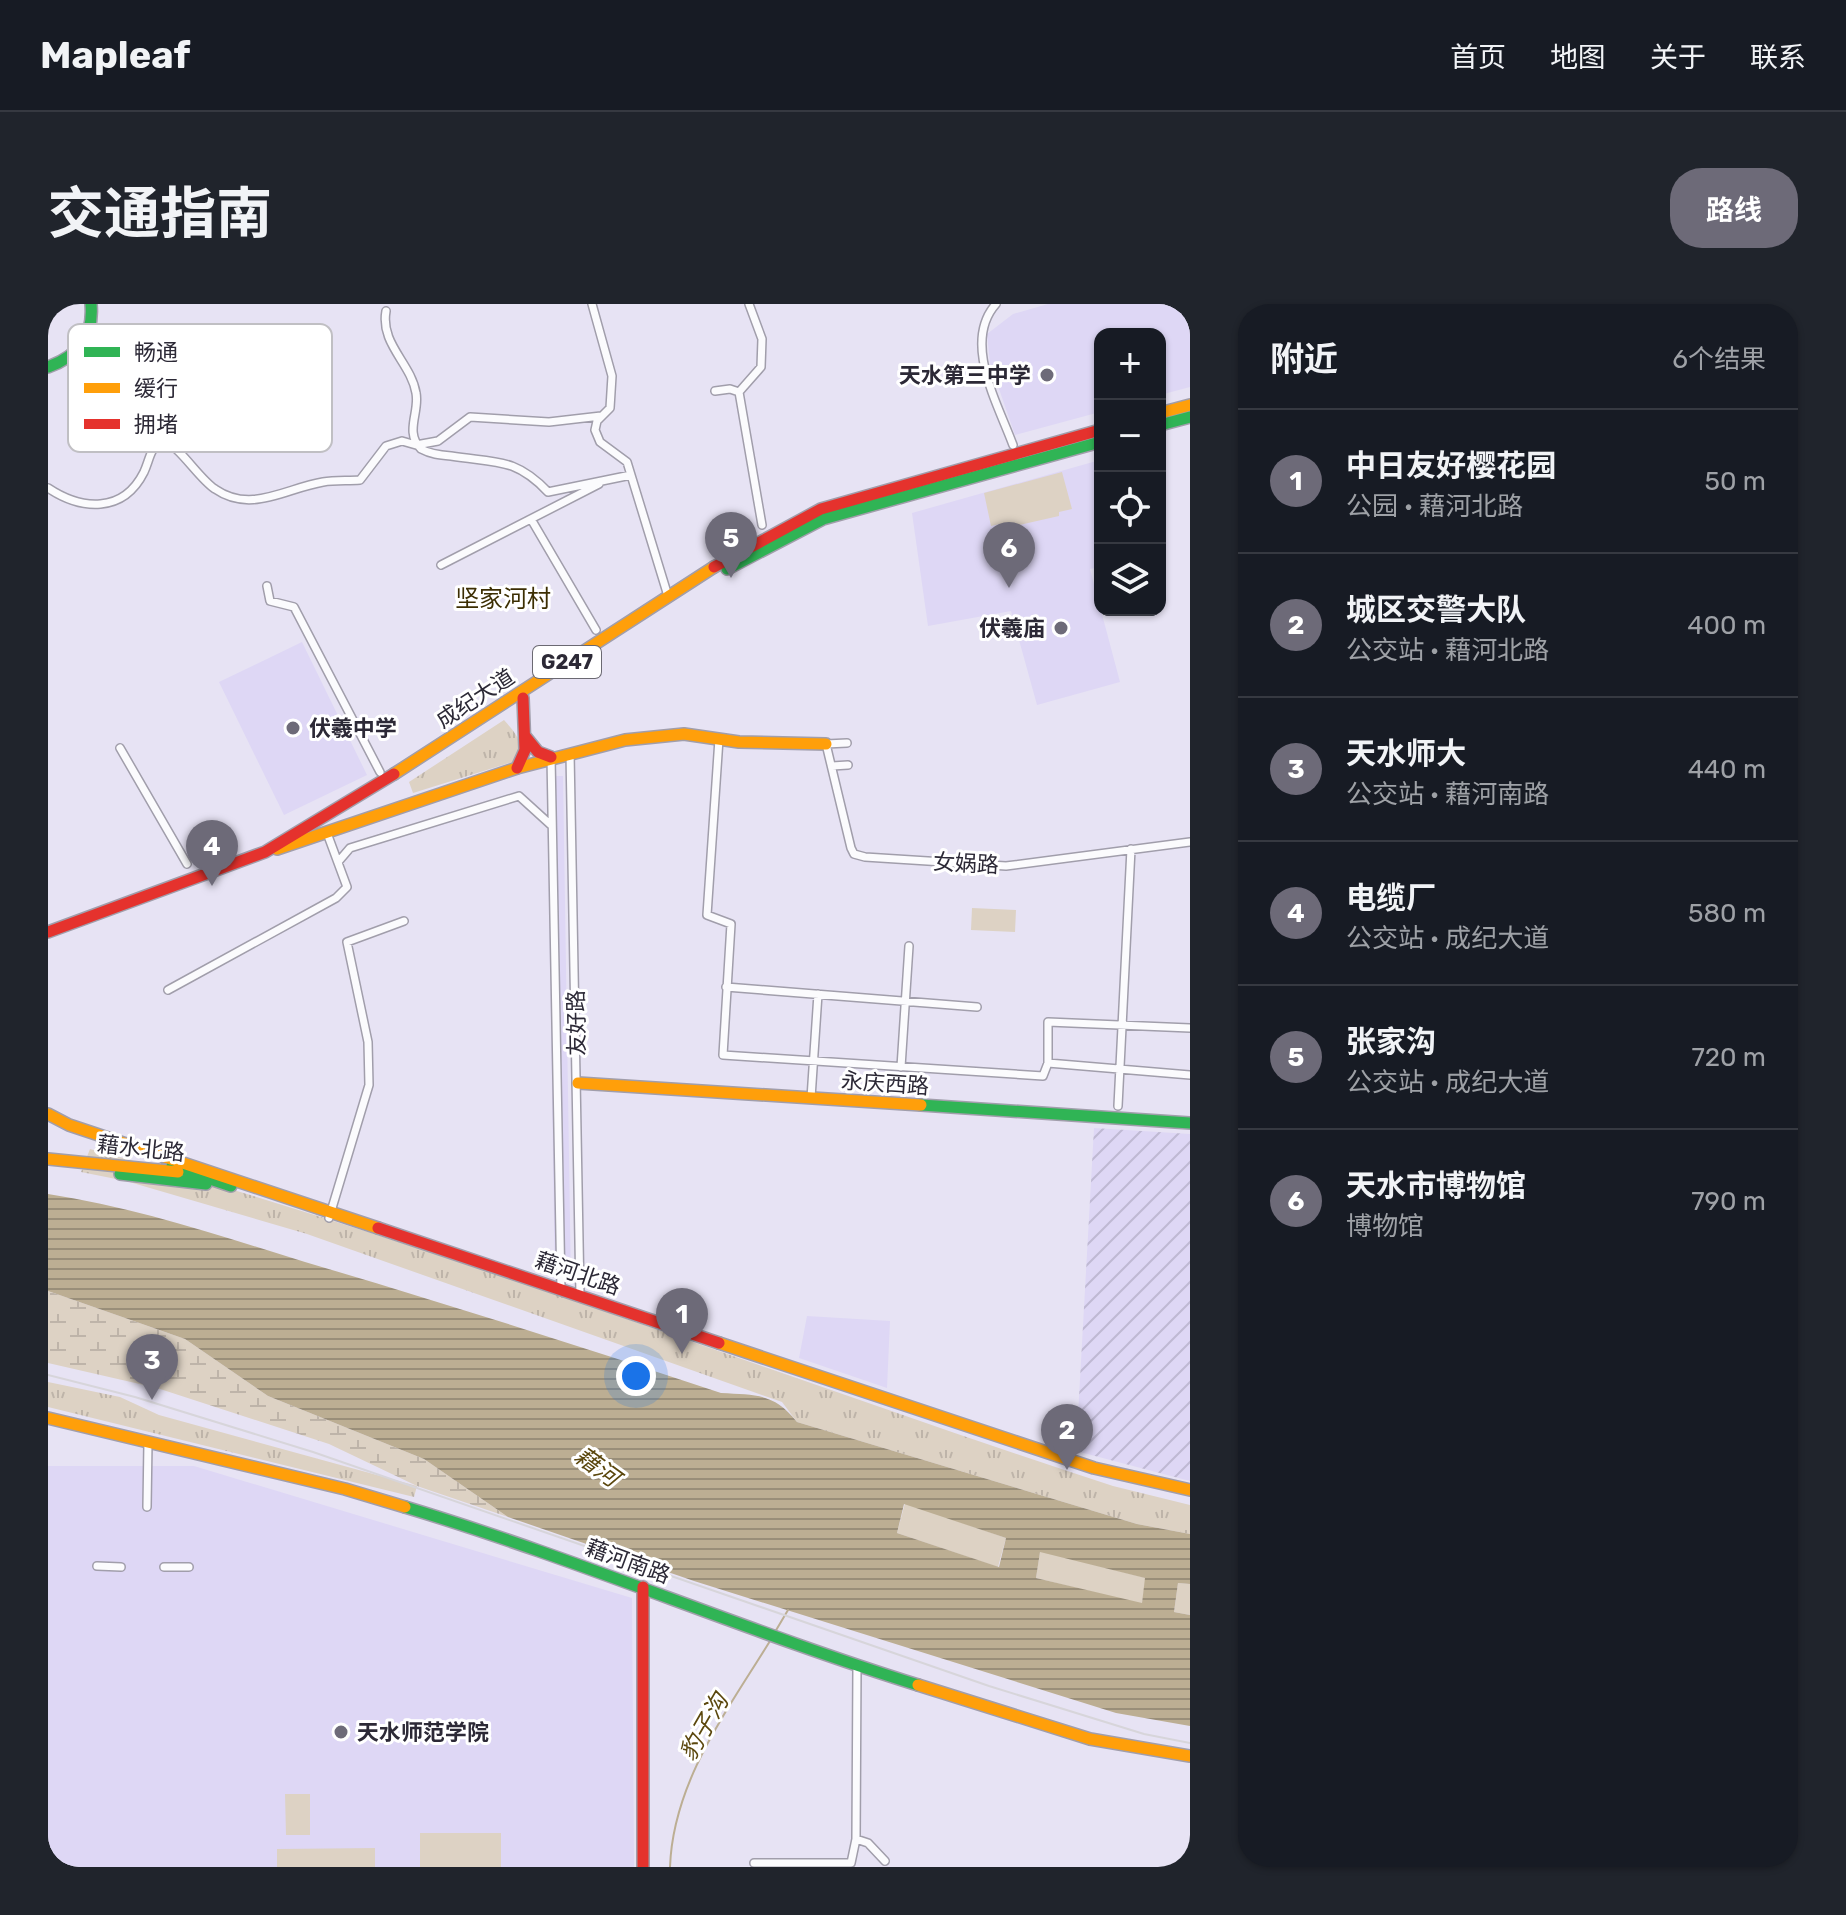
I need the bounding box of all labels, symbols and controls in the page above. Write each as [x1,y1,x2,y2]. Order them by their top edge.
text: Mapleaf [40,32,190,78]
text: 首页 [1450,41,1506,74]
text: 地图 [1550,41,1606,74]
text: 关于 [1650,41,1706,74]
text: 联系 [1750,41,1806,74]
button: 路线 [1670,168,1798,248]
text: 交通指南 [48,181,272,247]
legend [68,324,332,452]
map controls [1094,328,1166,616]
button: + [1094,328,1166,400]
text: 畅通 [134,339,178,366]
text: 附近 [1270,339,1338,380]
text: 6个结果 [1672,344,1766,375]
place label: 天水第三中学 [899,362,1031,389]
marker: 天水第三中学 [1038,366,1056,384]
text: 缓行 [134,375,178,402]
button: − [1094,400,1166,472]
text: 拥堵 [134,411,178,438]
text: 中日友好樱花园 [1346,448,1556,484]
text: 1 [1290,466,1302,497]
text: 50 m [1705,466,1766,497]
button: locate [1094,472,1166,544]
text: 公园 · 藉河北路 [1346,491,1523,522]
pin: 5 [705,512,757,578]
pin: 6 [983,522,1035,588]
button: layers [1094,544,1166,616]
district label: 坚家河村 [455,585,551,613]
text: 城区交警大队 [1346,592,1526,628]
text: 2 [1288,610,1304,641]
text: 400 m [1687,610,1766,641]
place label: 伏羲庙 [979,615,1045,642]
marker: 伏羲庙 [1052,619,1070,637]
text: 公交站 · 藉河北路 [1346,635,1549,666]
road number: G247 [533,646,601,678]
street label: 成纪大道 [431,663,520,734]
place label: 伏羲中学 [309,715,397,742]
marker: 伏羲中学 [284,719,302,737]
text: 天水师大 [1346,736,1466,772]
text: 3 [1287,754,1305,785]
text: 440 m [1688,754,1766,785]
text: 公交站 · 藉河南路 [1346,779,1549,810]
pin: 4 [186,820,238,886]
street label: 女娲路 [932,848,1000,879]
text: 电缆厂 [1346,880,1436,916]
text: 4 [1287,898,1305,929]
text: 580 m [1688,898,1766,929]
text: 公交站 · 成纪大道 [1346,923,1549,954]
street label: 友好路 [562,990,591,1056]
text: 张家沟 [1346,1024,1436,1060]
text: 5 [1288,1042,1304,1073]
text: 720 m [1691,1042,1766,1073]
street label: 永庆西路 [840,1067,930,1100]
text: 公交站 · 成纪大道 [1346,1067,1549,1098]
street label: 藉水北路 [96,1130,186,1167]
text: 天水市博物馆 [1346,1168,1526,1204]
text: 6 [1288,1186,1304,1217]
text: 790 m [1691,1186,1766,1217]
text: 博物馆 [1346,1211,1424,1242]
street label: 藉河北路 [532,1246,624,1301]
pin: 1 [656,1288,708,1354]
pin: 3 [126,1334,178,1400]
your location [616,1356,656,1396]
pin: 2 [1041,1404,1093,1470]
water label: 藉河 [569,1442,628,1495]
street label: 藉河南路 [582,1534,674,1589]
water label: 豹子沟 [674,1686,736,1765]
place label: 天水师范学院 [357,1719,489,1746]
marker: 天水师范学院 [332,1723,350,1741]

